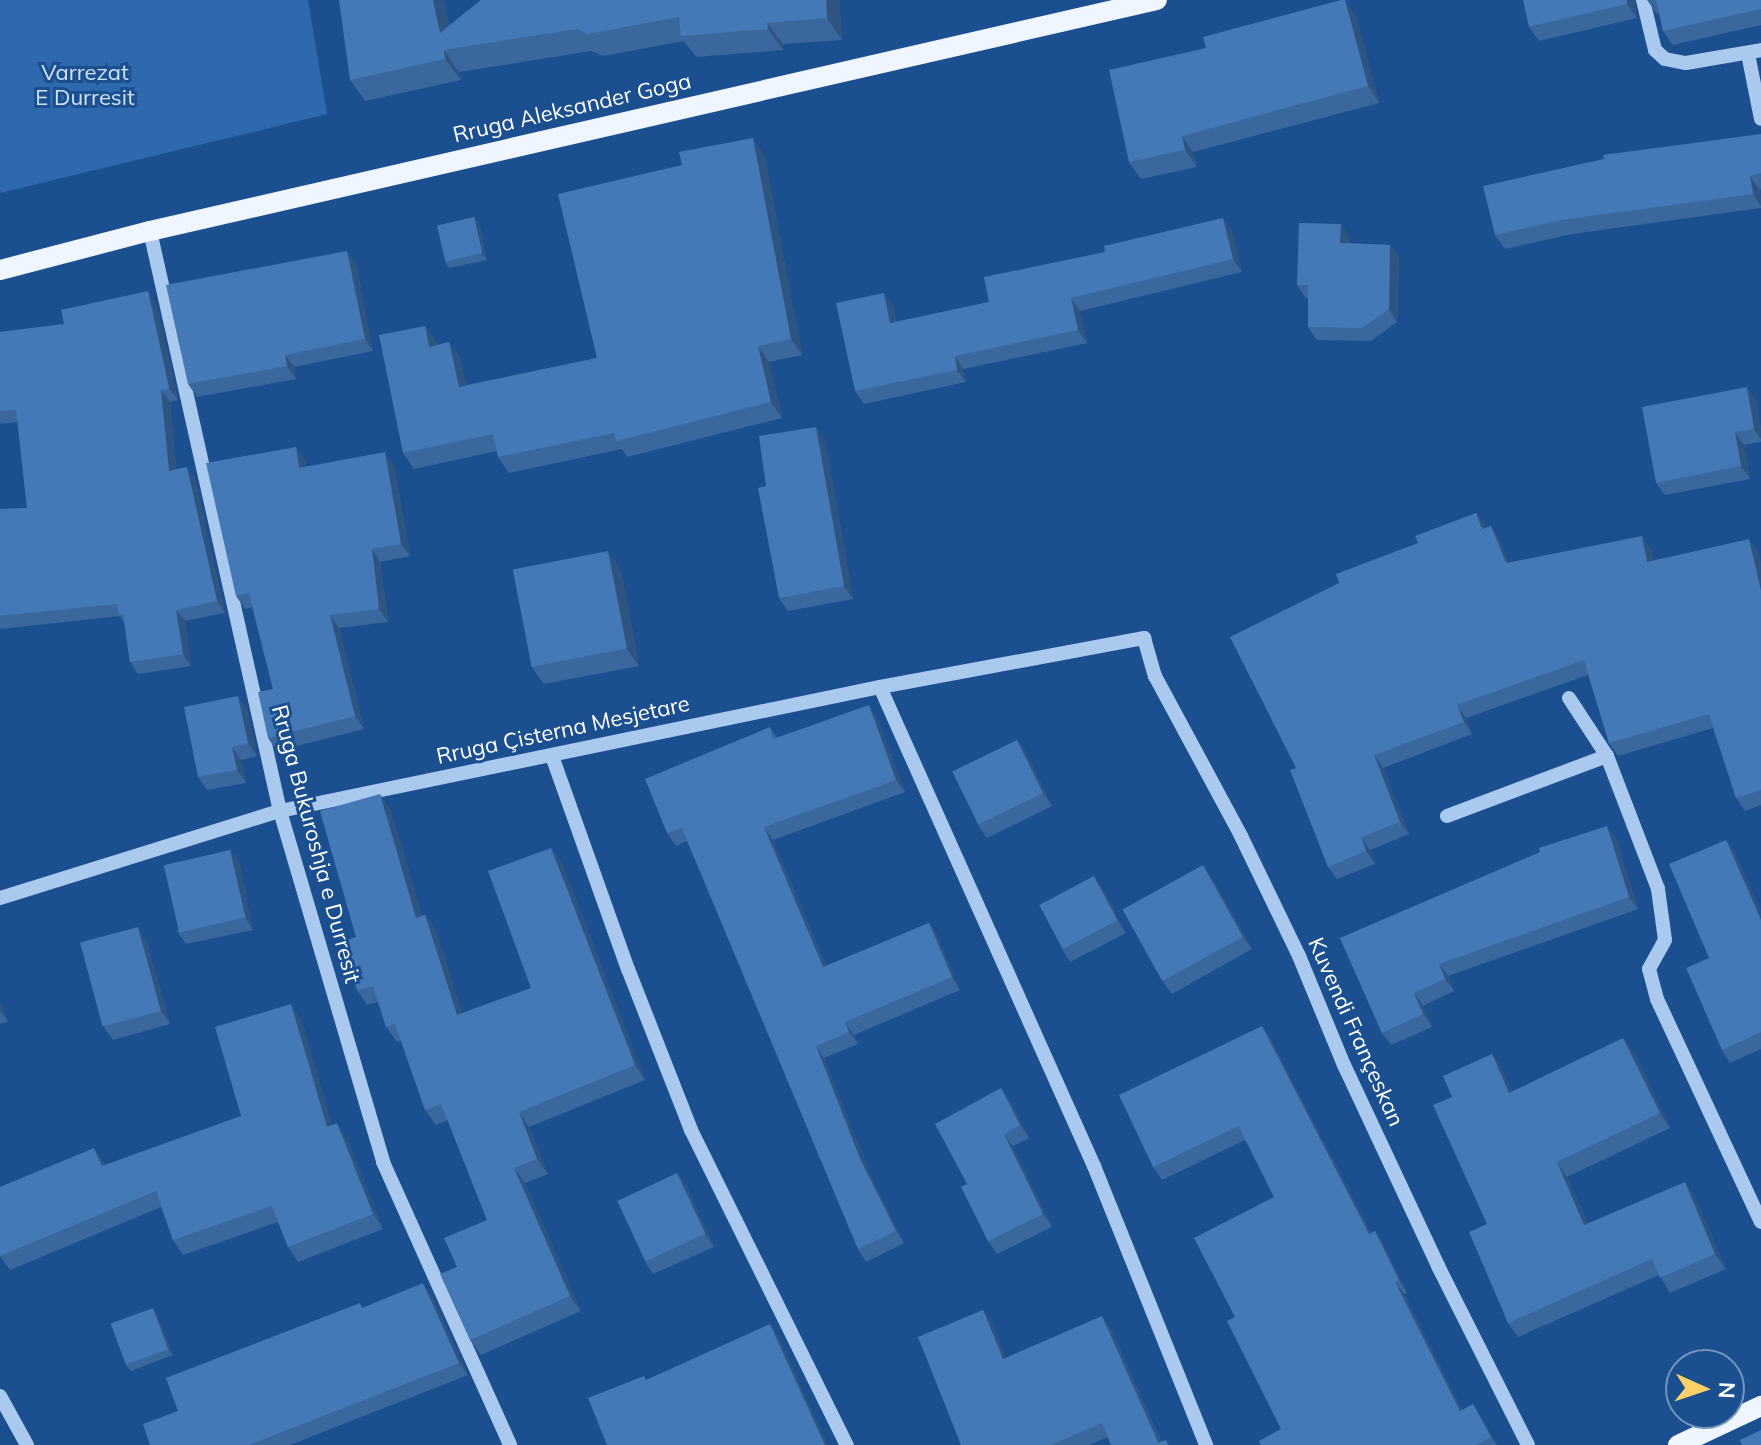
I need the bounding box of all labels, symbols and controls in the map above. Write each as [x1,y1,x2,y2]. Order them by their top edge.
park label: Varrezat E Durresit [35,59,135,110]
street label: Rruga Aleksander Goga [450,68,694,148]
street label: Rruga Çisterna Mesjetare [434,690,692,770]
street label: Rruga Bukuroshja e Durresit [266,702,366,986]
street label: Kuvendi Françeskan [1302,933,1410,1131]
north arrow [1665,1349,1745,1429]
text: N [1713,1381,1741,1399]

